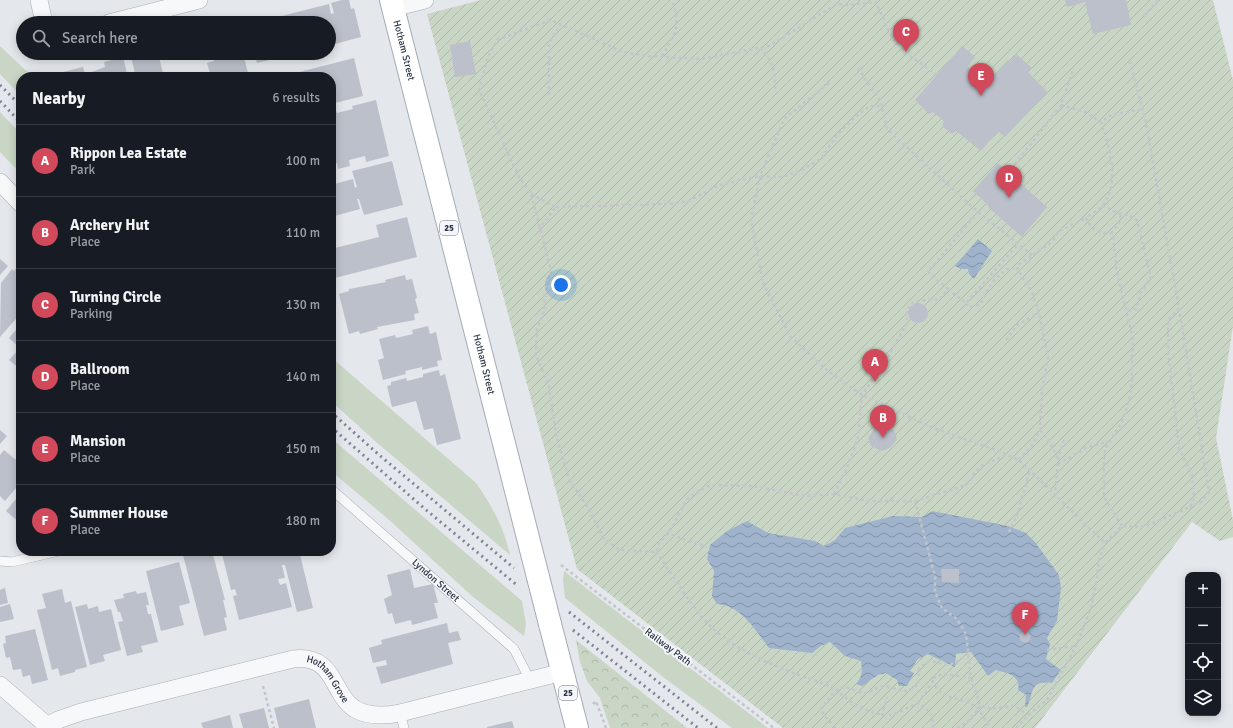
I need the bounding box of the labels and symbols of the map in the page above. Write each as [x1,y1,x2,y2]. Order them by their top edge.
street label: Hotham Street [390,19,417,82]
pin: C [893,19,919,52]
pin: E [968,63,994,96]
pin: D [996,165,1022,198]
road number: 25 [440,221,458,235]
your location [551,275,571,295]
street label: Hotham Street [470,333,497,396]
pin: A [862,349,888,382]
pin: B [870,405,896,438]
street label: Lyndon Street [409,556,462,605]
pin: F [1012,602,1038,635]
street label: Railway Path [642,626,694,668]
street label: Hotham Grove [305,653,351,705]
road number: 25 [559,686,577,700]

